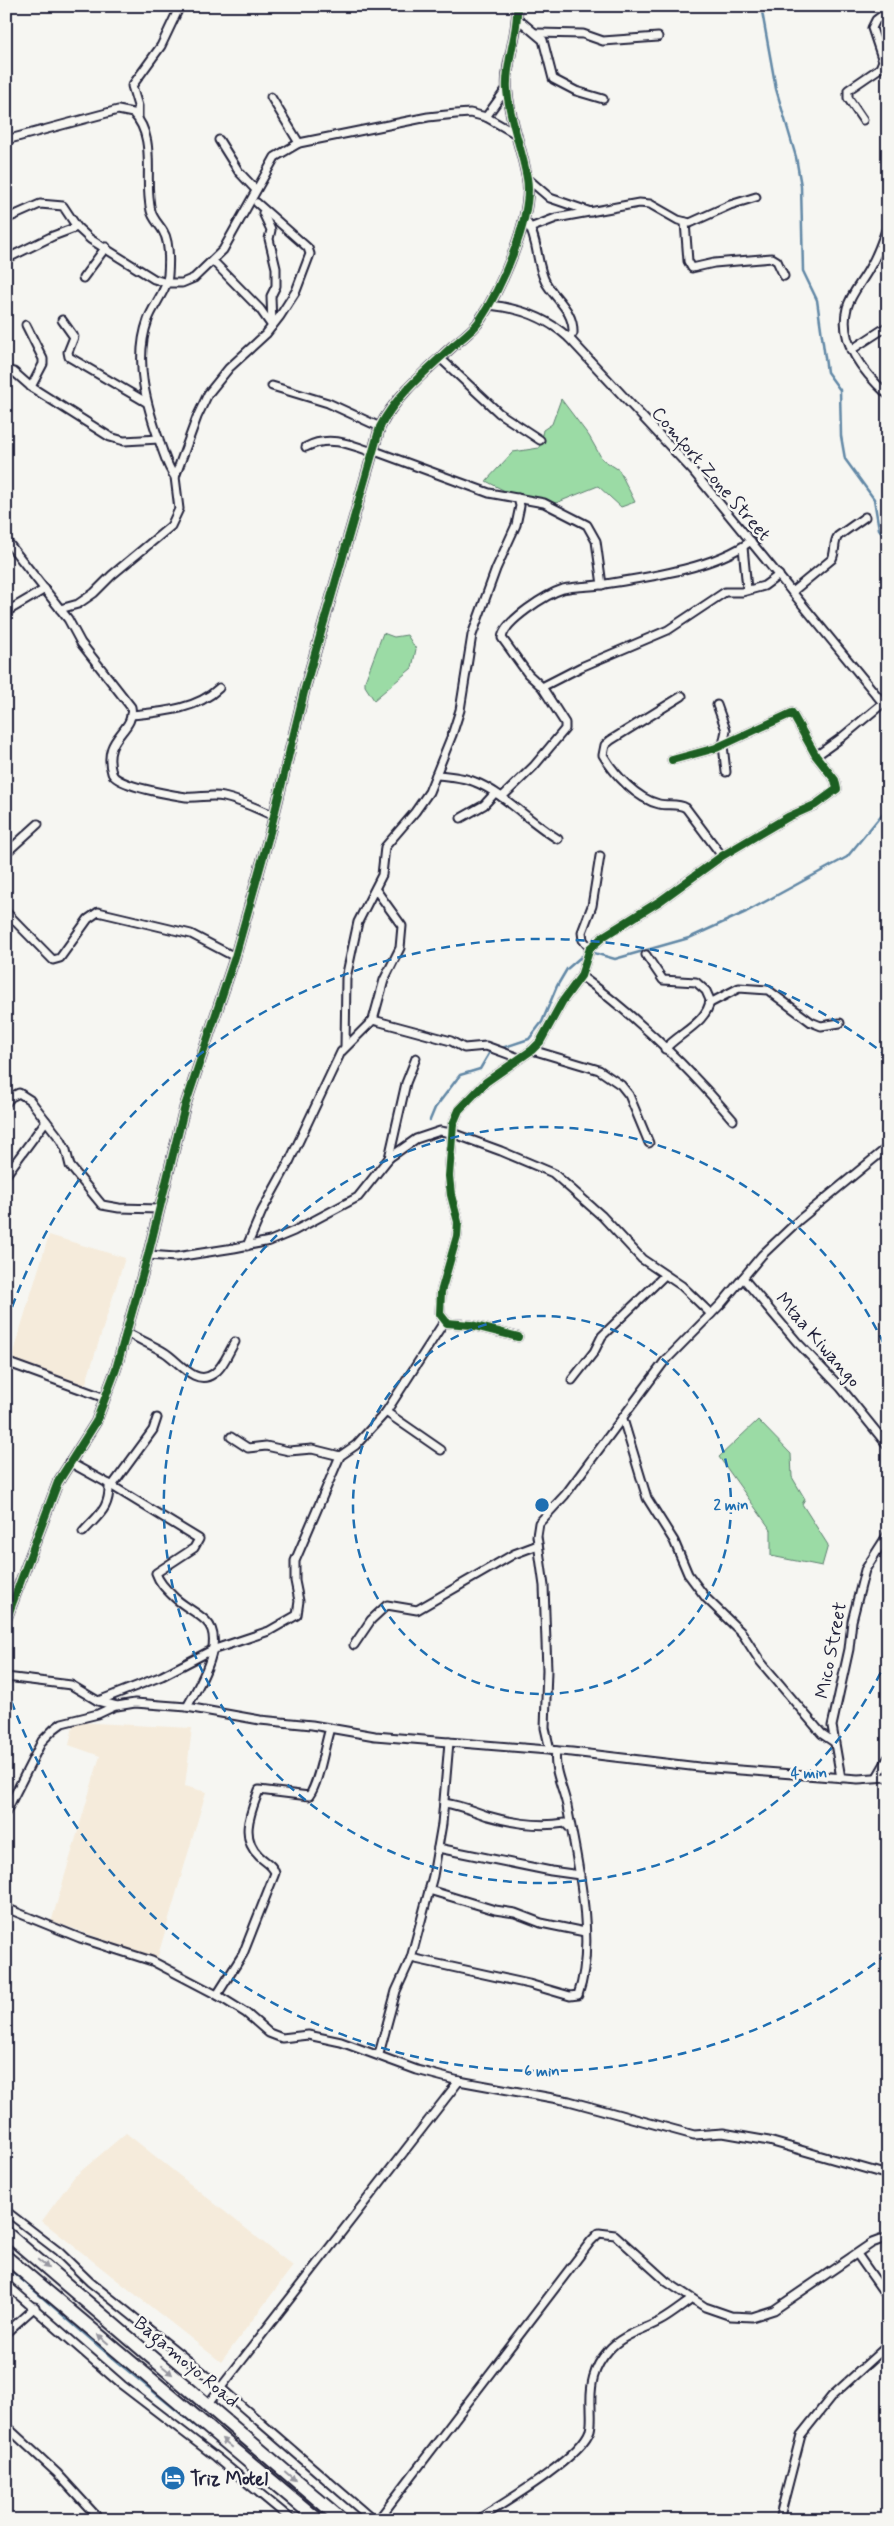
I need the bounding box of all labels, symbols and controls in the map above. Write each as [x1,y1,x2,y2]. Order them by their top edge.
street label: Comfort Zone Street [643,401,776,548]
street label: Mtaa Kiwango [769,1287,866,1394]
centre of rings [533,1496,551,1514]
text: 2 min [713,1496,749,1516]
street label: Mico Street [810,1600,853,1701]
text: 4 min [791,1764,827,1784]
text: 6 min [524,2062,560,2082]
one-way arrow [37,2259,50,2270]
street label: Bagamoyo Road [126,2311,244,2416]
one-way arrow [96,2333,109,2344]
one-way arrow [161,2364,174,2375]
one-way arrow [221,2438,234,2449]
hotel icon: Triz Motel [160,2465,186,2491]
place label: Triz Motel [190,2467,268,2492]
one-way arrow [284,2470,297,2481]

